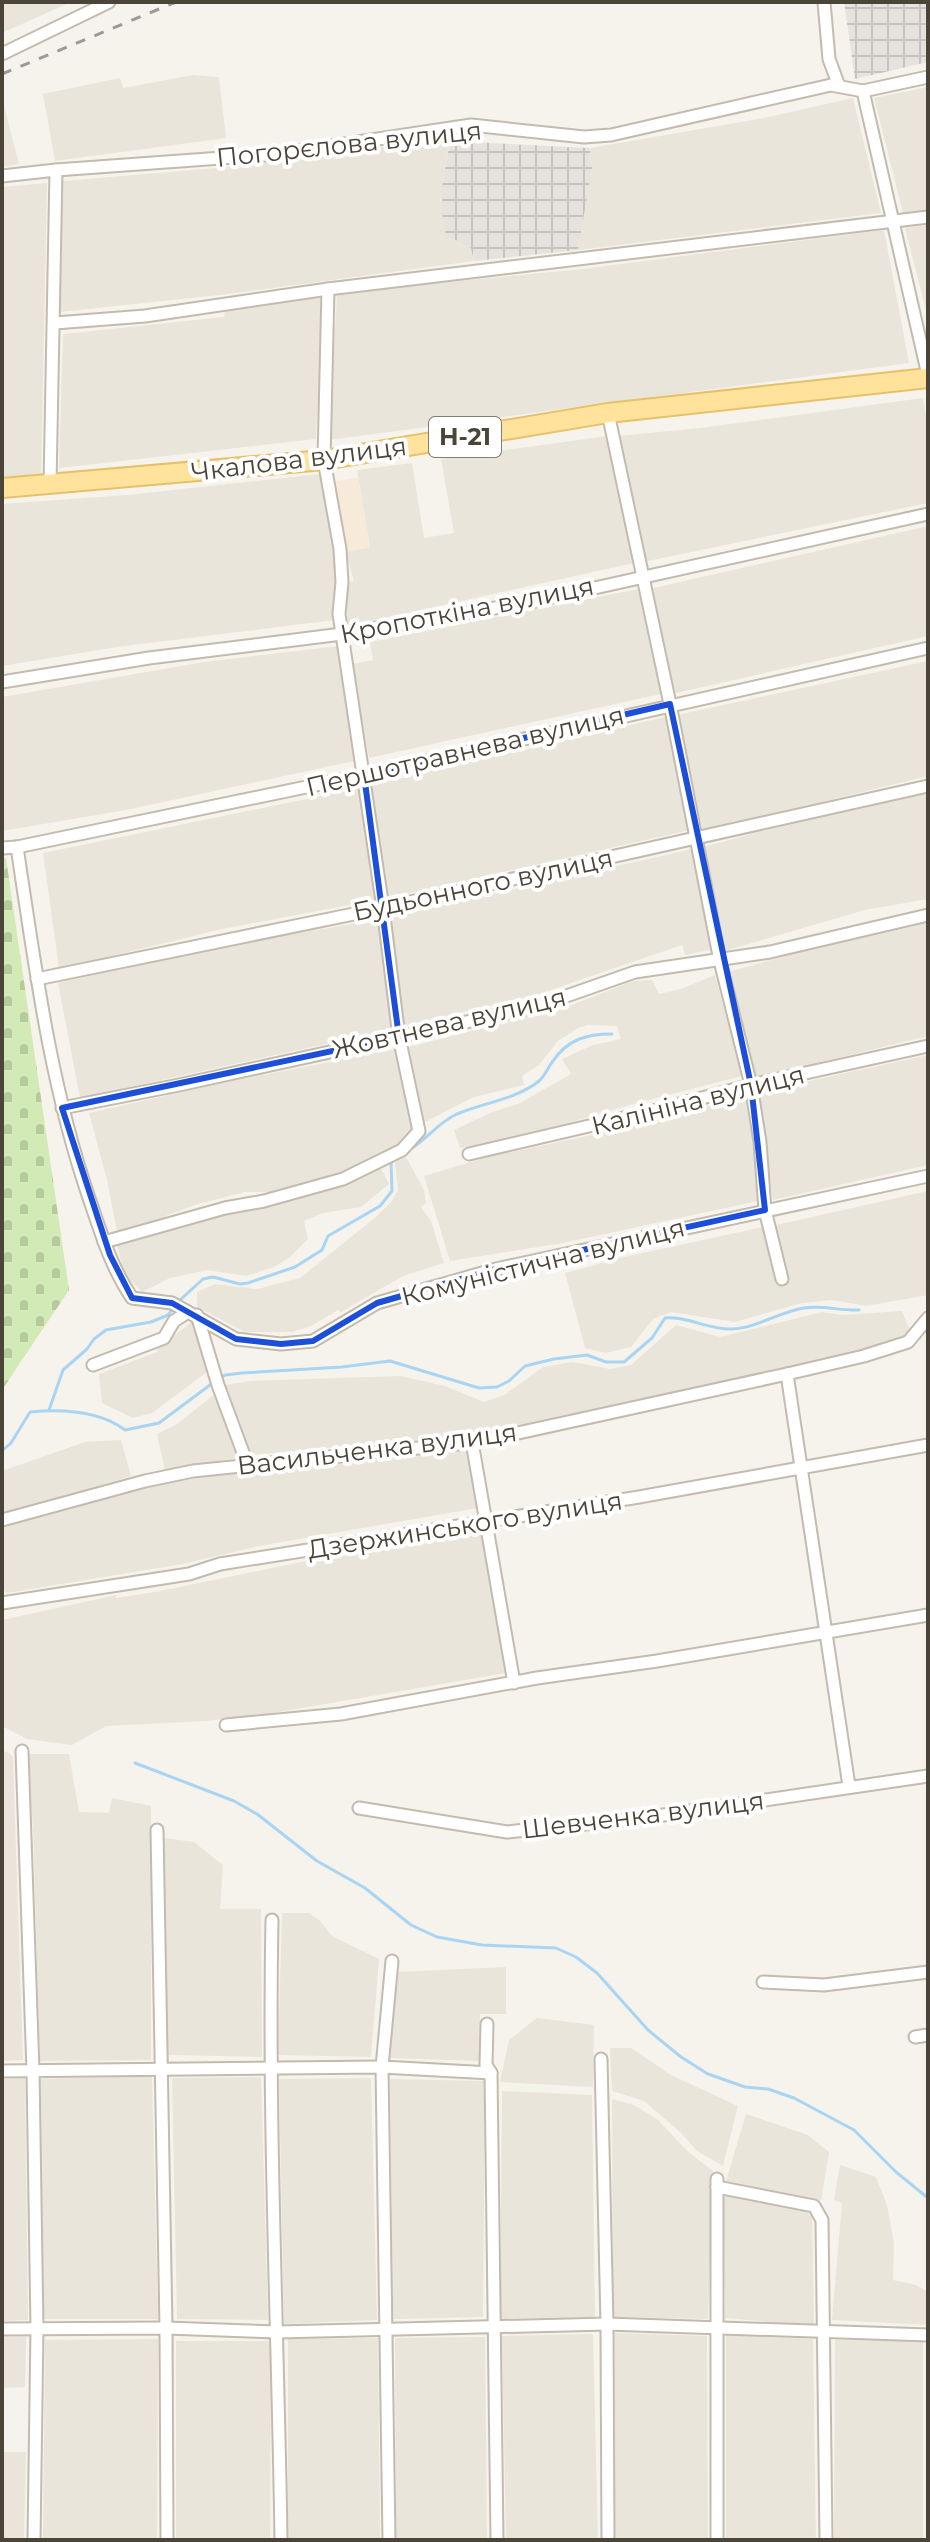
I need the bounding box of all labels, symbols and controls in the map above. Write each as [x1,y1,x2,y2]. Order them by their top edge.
street label: Погорєлова вулиця [215,114,483,174]
road number: Н-21 [429,417,501,457]
street label: Чкалова вулиця [189,430,409,488]
street label: Кропоткіна вулиця [338,570,596,650]
street label: Першотравнева вулиця [303,699,627,803]
street label: Будьонного вулиця [350,842,616,928]
street label: Жовтнева вулиця [329,981,569,1065]
street label: Калініна вулиця [588,1058,808,1142]
street label: Комуністична вулиця [398,1211,688,1313]
street label: Васильченка вулиця [235,1416,519,1482]
street label: Дзержинського вулиця [305,1484,625,1566]
street label: Шевченка вулиця [520,1784,766,1846]

